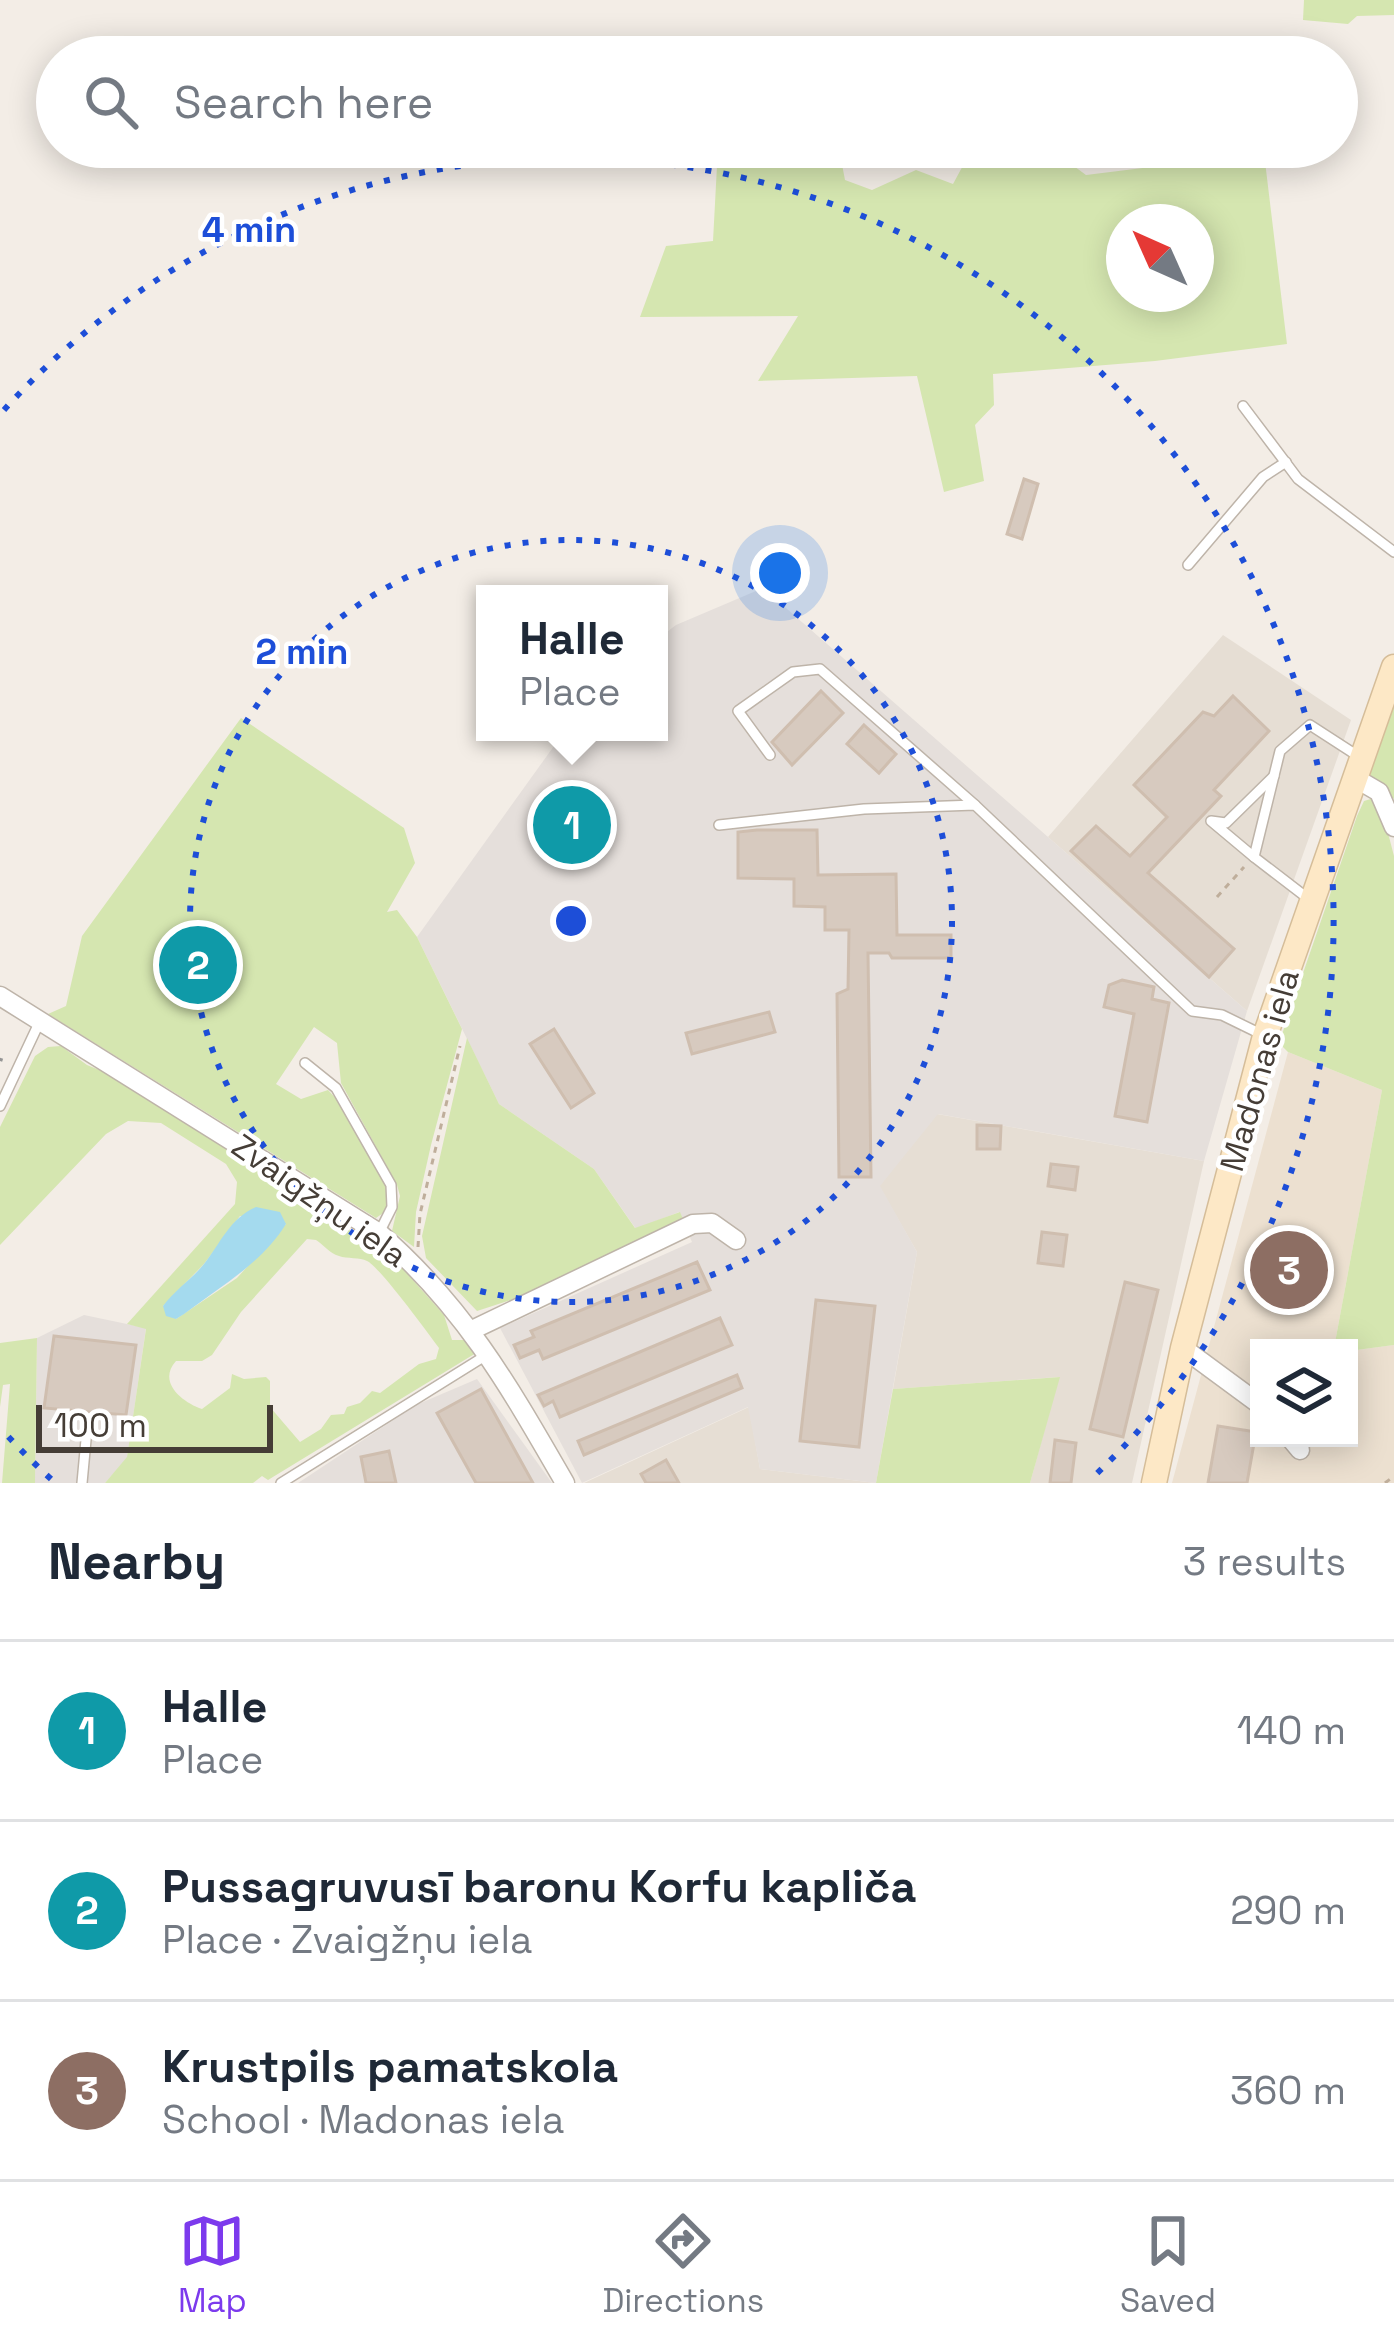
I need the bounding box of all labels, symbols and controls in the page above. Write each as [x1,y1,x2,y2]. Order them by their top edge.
search box [36,36,1358,168]
icon: search [78,69,144,135]
text: Search here [174,74,433,131]
north arrow [1106,204,1214,312]
text: 4 min [202,207,296,253]
your location [750,543,810,603]
popup [476,585,668,741]
text: Halle [519,610,625,667]
text: 2 min [255,629,349,675]
text: Place [519,667,621,716]
pin: 1 [533,780,611,870]
centre of rings [550,900,592,942]
pin: 2 [159,920,237,1010]
street label: Madonas iela [1211,964,1309,1176]
street label: Zvaigžņu iela [224,1125,415,1277]
pin: 3 [1250,1225,1328,1315]
map controls [1250,1339,1358,1447]
button: layers [1250,1339,1358,1447]
scale bar [36,1399,273,1452]
text: 100 m [54,1405,147,1447]
text: Nearby [48,1529,225,1594]
text: 3 results [1183,1537,1346,1586]
text: Halle [162,1678,267,1735]
text: 1 [78,1706,96,1755]
text: 140 m [1237,1706,1346,1755]
text: Place [162,1735,263,1784]
text: Pussagruvusī baronu Korfu kapliča [162,1858,916,1915]
text: 2 [75,1886,99,1935]
text: 290 m [1230,1886,1346,1935]
text: Place · Zvaigžņu iela [162,1915,532,1964]
text: Krustpils pamatskola [162,2038,618,2095]
text: 3 [75,2066,99,2115]
text: 360 m [1230,2066,1346,2115]
text: School · Madonas iela [162,2095,564,2144]
tab: Map [178,2208,247,2322]
tab: Directions [602,2208,764,2322]
tab: Saved [1120,2208,1216,2322]

